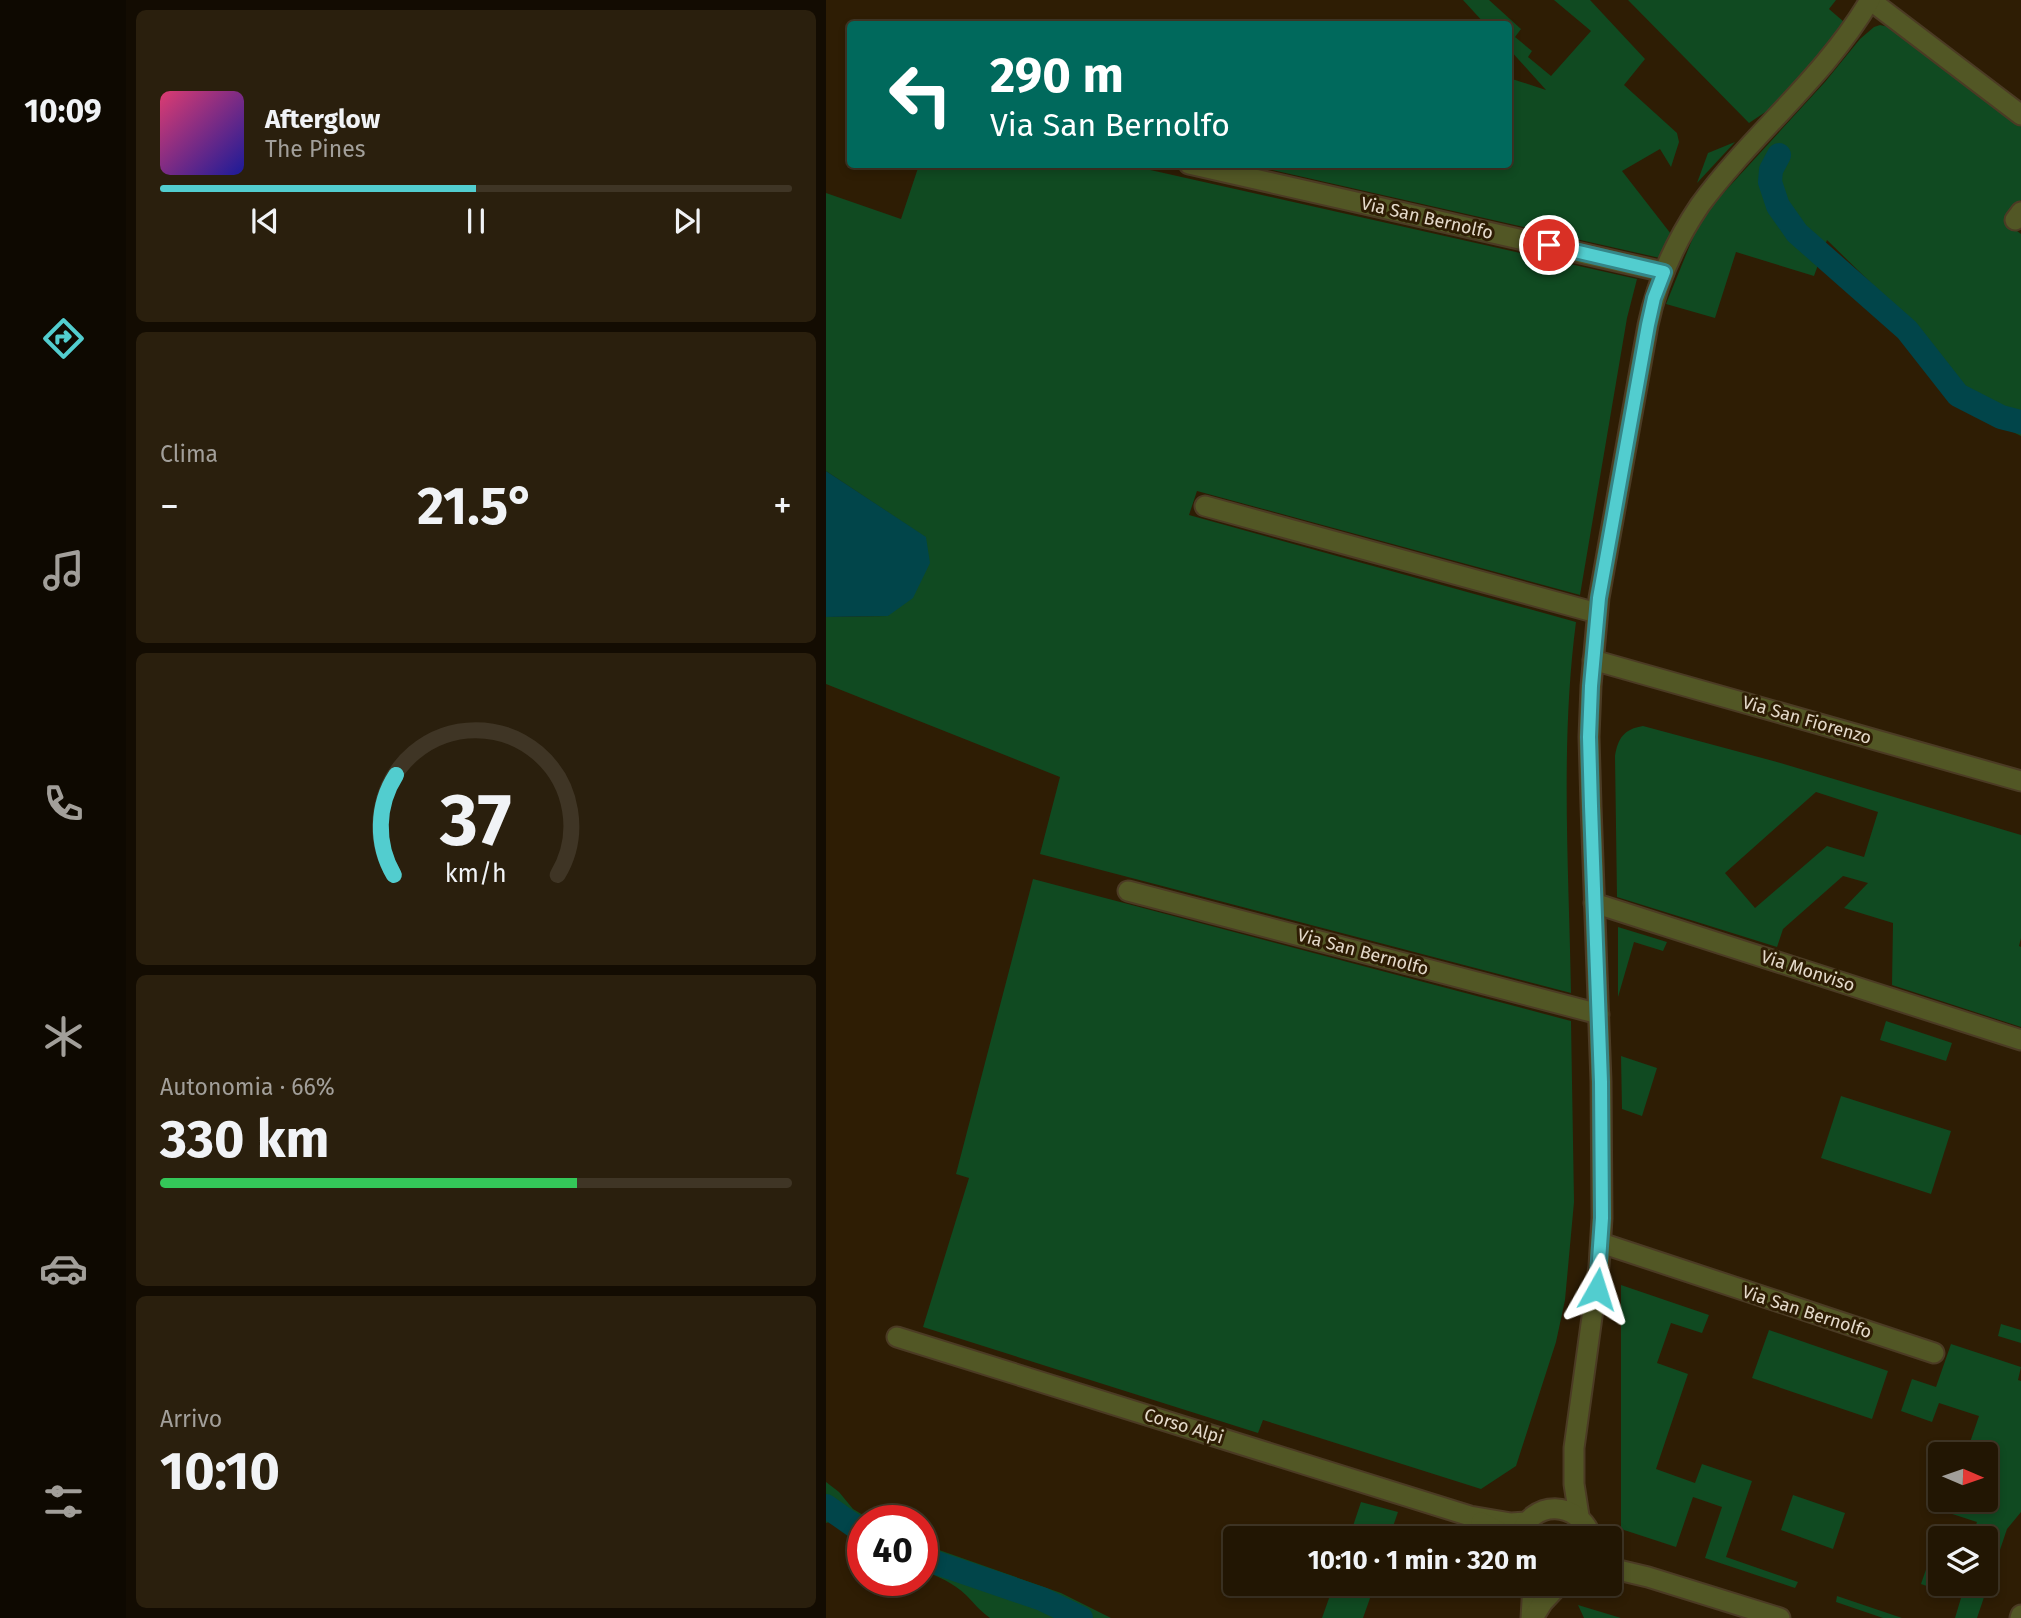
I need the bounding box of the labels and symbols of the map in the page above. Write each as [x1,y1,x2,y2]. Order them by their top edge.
street label: Via San Bernolfo [1359,192,1495,244]
pin [1519,215,1579,275]
street label: Via San Fiorenzo [1740,691,1874,749]
street label: Via San Bernolfo [1295,924,1431,980]
street label: Via Monviso [1758,945,1858,997]
position arrow [1560,1252,1634,1326]
street label: Via San Bernolfo [1739,1281,1875,1343]
street label: Corso Alpi [1142,1403,1226,1449]
north arrow [1928,1442,1998,1512]
speed limit sign: 40 [847,1505,938,1596]

